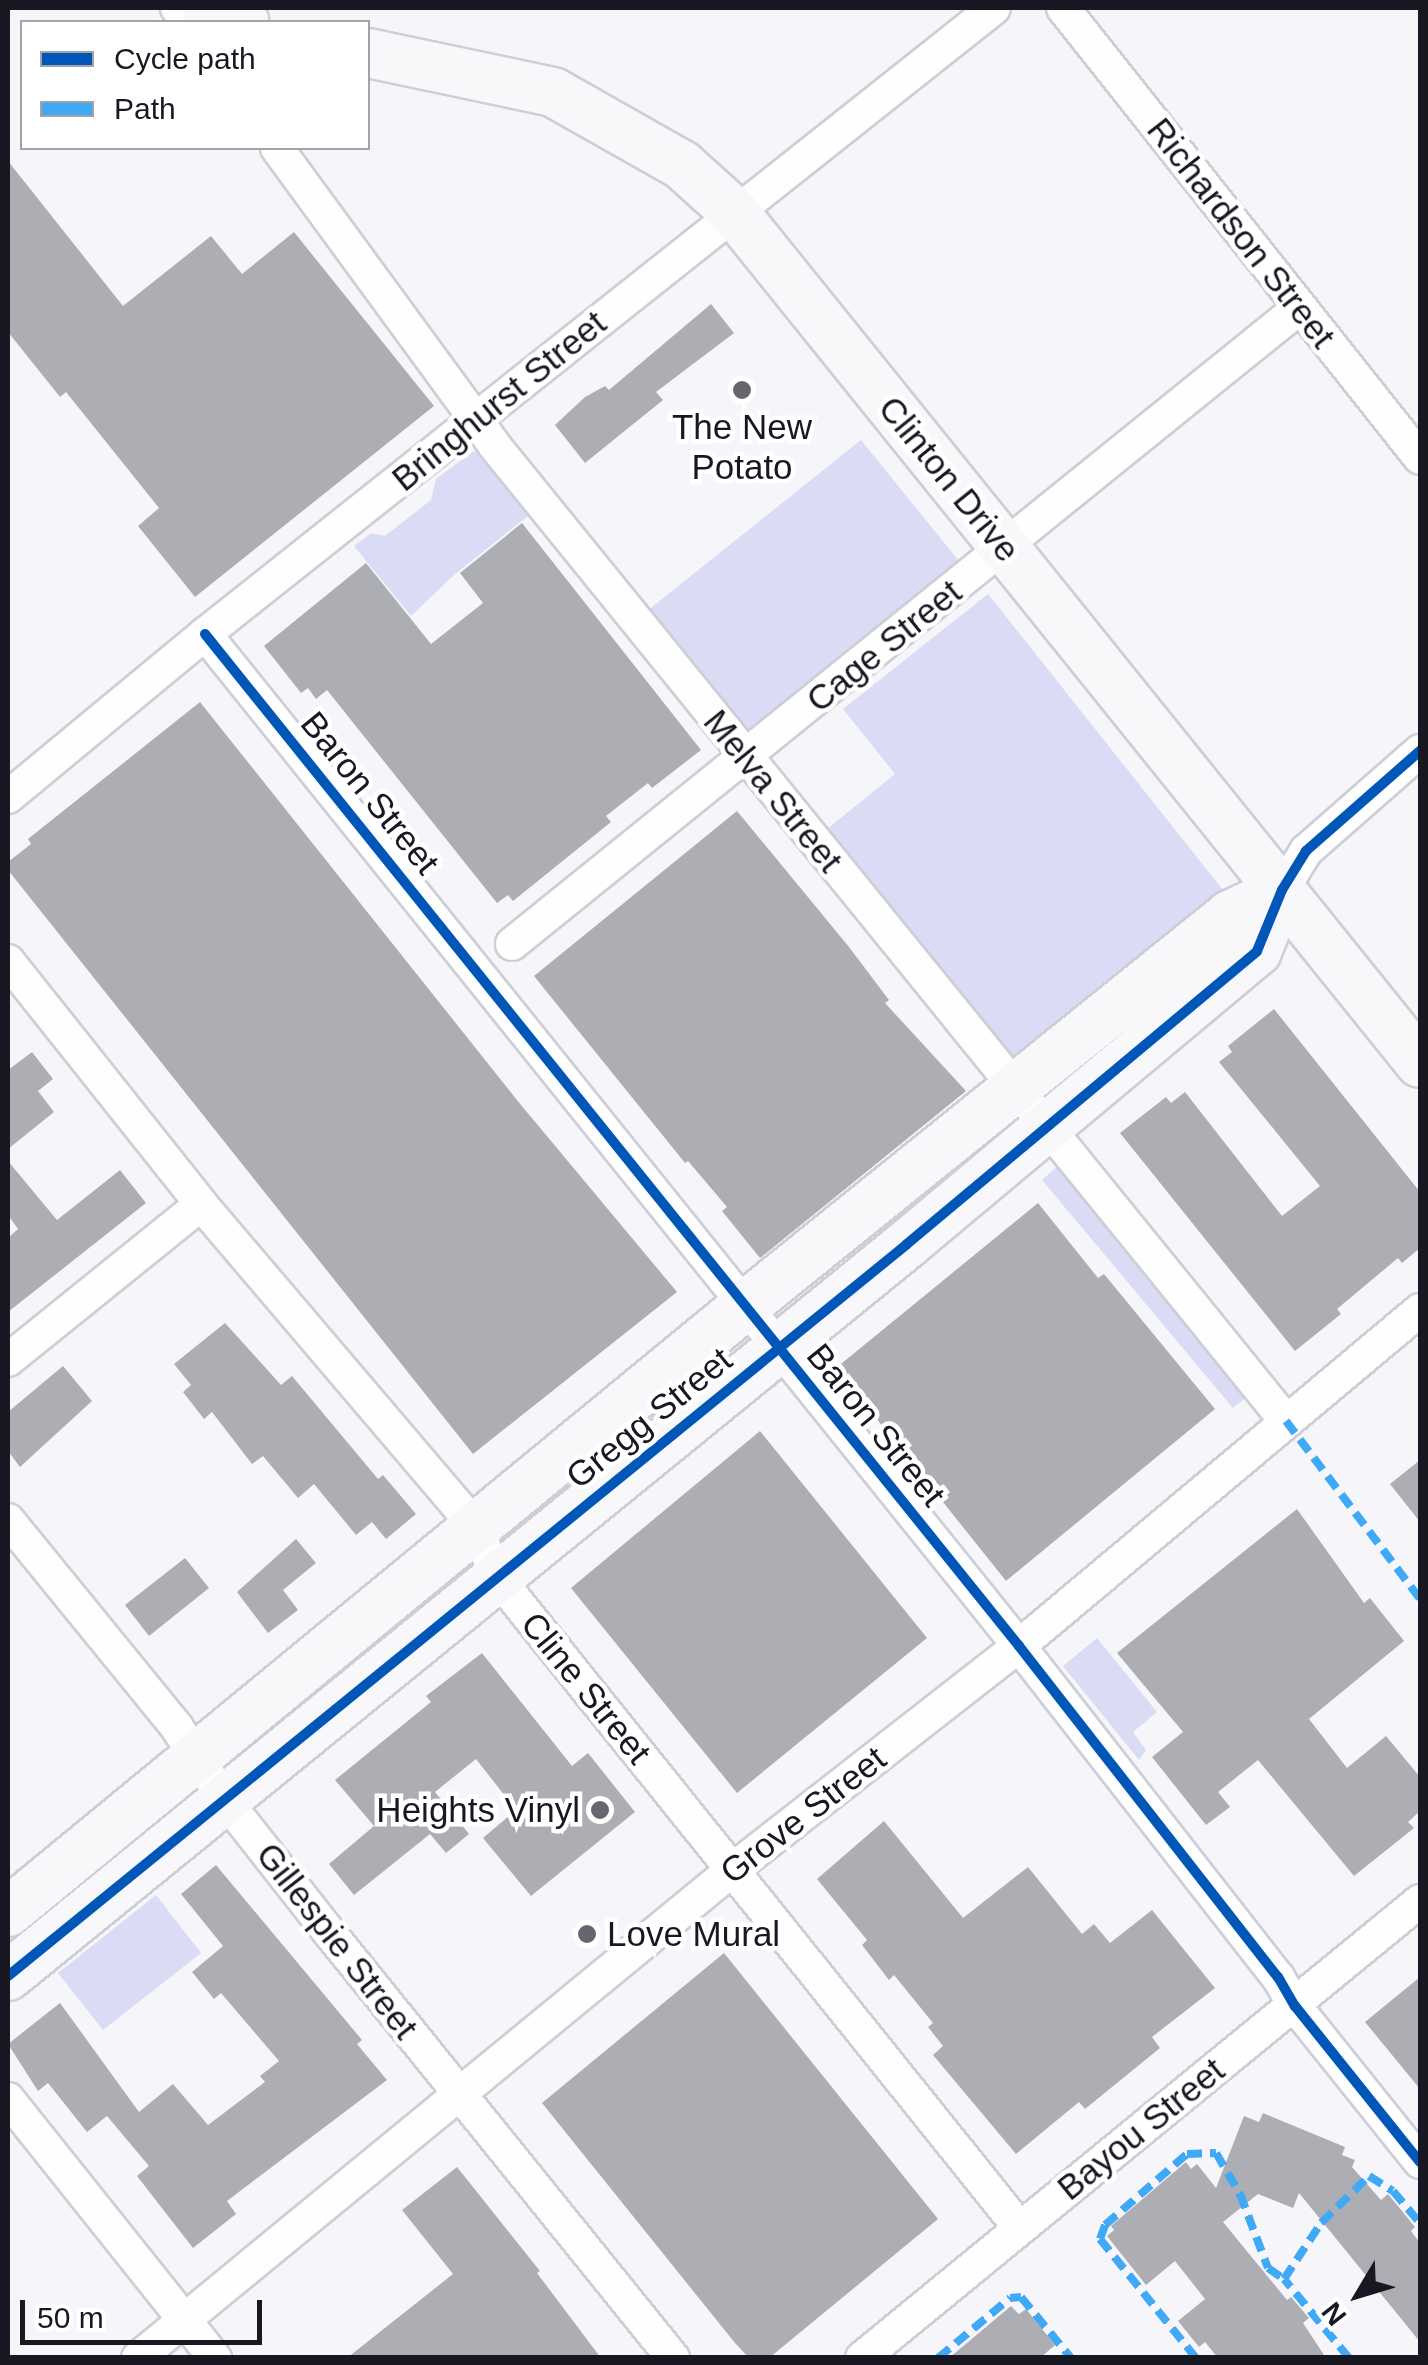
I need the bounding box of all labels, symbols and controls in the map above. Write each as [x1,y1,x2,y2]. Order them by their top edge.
legend [20,20,370,150]
text: Cycle path [114,42,256,75]
text: Path [114,92,176,125]
street label: Richardson Street [1138,110,1344,356]
street label: Bringhurst Street [384,302,614,500]
marker: The New Potato [731,379,753,401]
street label: Clinton Drive [870,388,1028,570]
place label: The New Potato [672,406,812,488]
street label: Cage Street [798,571,970,721]
street label: Melva Street [695,701,851,881]
street label: Baron Street [292,703,448,883]
street label: Baron Street [798,1335,954,1515]
street label: Gregg Street [558,1339,740,1497]
street label: Cline Street [512,1604,660,1772]
street label: Grove Street [712,1737,894,1893]
place label: Heights Vinyl [376,1789,580,1831]
marker: Heights Vinyl [589,1799,611,1821]
street label: Gillespie Street [247,1835,427,2047]
place label: Love Mural [607,1913,780,1955]
marker: Love Mural [576,1923,598,1945]
street label: Bayou Street [1049,2049,1233,2209]
north arrow [1308,2245,1408,2345]
scale bar [25,2280,268,2342]
text: N [1316,2296,1352,2331]
text: 50 m [37,2301,104,2334]

